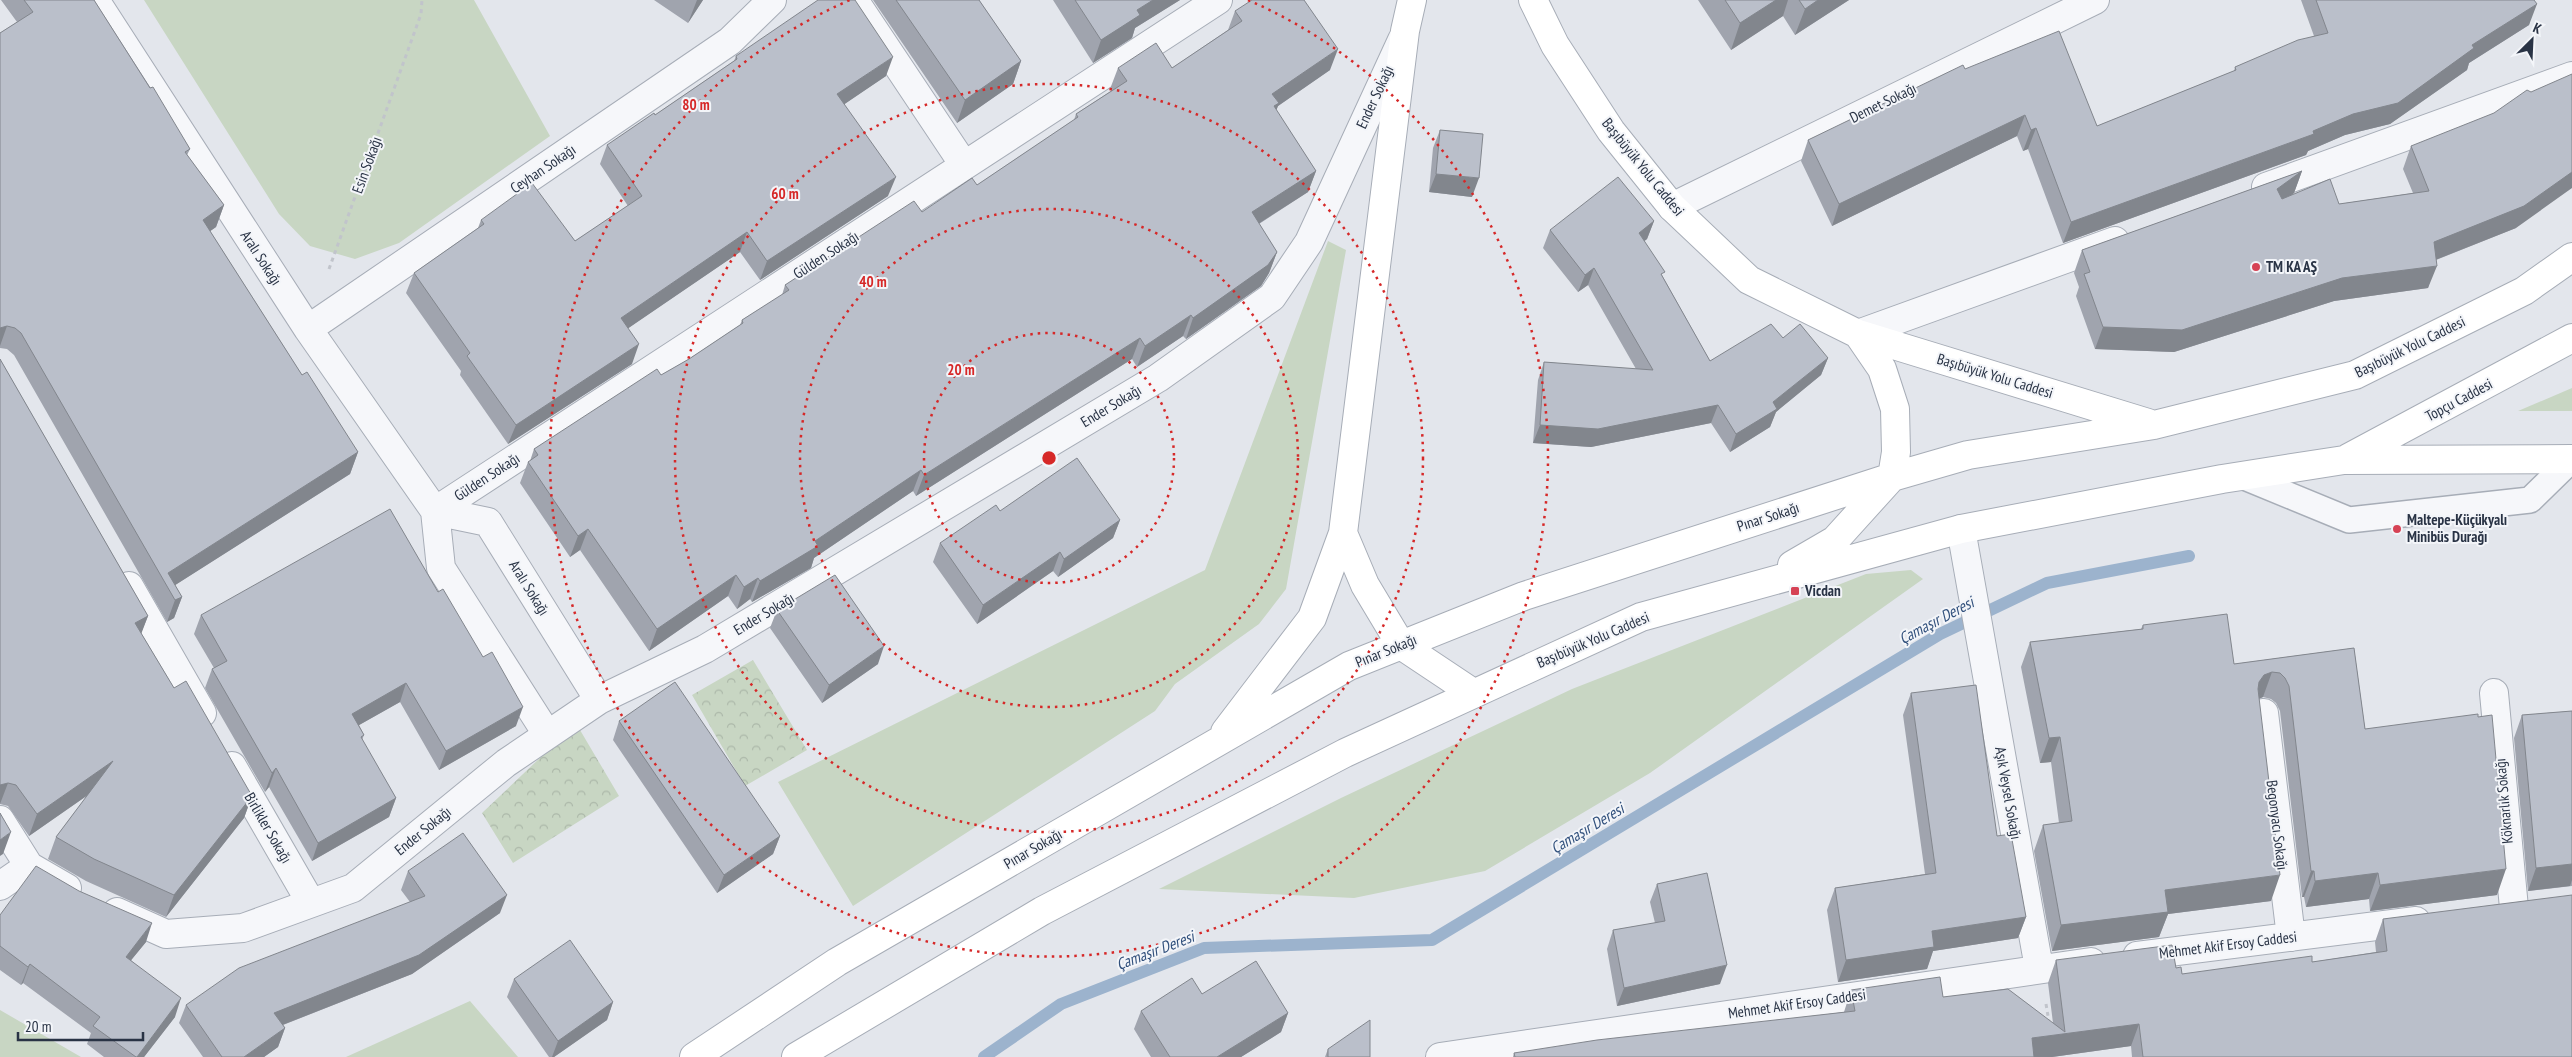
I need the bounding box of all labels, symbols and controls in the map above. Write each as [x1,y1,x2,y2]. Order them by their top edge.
north arrow [2507,15,2557,65]
text: K [2530,18,2545,38]
street label: Ender Sokağı [1352,62,1397,131]
street label: Demet Sokağı [1846,78,1919,127]
text: 80 m [682,95,710,114]
street label: Başıbüyük Yolu Caddesi [1598,114,1689,219]
street label: Esin Sokağı [348,134,386,196]
street label: Ceyhan Sokağı [506,140,579,197]
text: 60 m [771,184,799,203]
street label: Gülden Sokağı [789,226,862,283]
street label: Aralı Sokağı [237,227,286,289]
place label: TM KA AŞ [2266,257,2318,276]
marker: TM KA AŞ [2250,261,2262,273]
text: 40 m [859,272,887,291]
street label: Başıbüyük Yolu Caddesi [2351,312,2468,381]
street label: Başıbüyük Yolu Caddesi [1935,349,2056,402]
text: 20 m [947,360,975,379]
street label: Topçu Caddesi [2422,374,2496,425]
street label: Ender Sokağı [1077,380,1145,431]
street label: Gülden Sokağı [450,448,523,505]
centre of rings [1040,449,1058,467]
street label: Pınar Sokağı [1734,498,1801,536]
place label: Maltepe-Küçükyalı Minibüs Durağı [2407,510,2507,546]
marker: Maltepe-Küçükyalı Minibüs Durağı [2391,523,2403,535]
street label: Aralı Sokağı [505,557,554,619]
place label: Vicdan [1804,581,1841,600]
marker: Vicdan [1789,585,1801,597]
street label: Ender Sokağı [730,588,798,639]
water label: Çamaşır Deresi [1895,591,1979,648]
street label: Başıbüyük Yolu Caddesi [1534,607,1652,672]
street label: Pınar Sokağı [1352,630,1419,671]
street label: Aşık Veysel Sokağı [1991,745,2026,841]
street label: Köknarlık Sokağı [2490,758,2517,845]
street label: Begonyacı Sokağı [2263,779,2292,871]
street label: Birlikler Sokağı [241,789,296,866]
water label: Çamaşır Deresi [1547,797,1629,858]
street label: Ender Sokağı [390,802,455,859]
street label: Pınar Sokağı [1000,824,1065,873]
water label: Çamaşır Deresi [1113,925,1199,974]
street label: Mehmet Akif Ersoy Caddesi [2158,927,2298,962]
street label: Mehmet Akif Ersoy Caddesi [1727,984,1867,1023]
scale bar [18,1010,142,1042]
text: 20 m [25,1017,51,1036]

